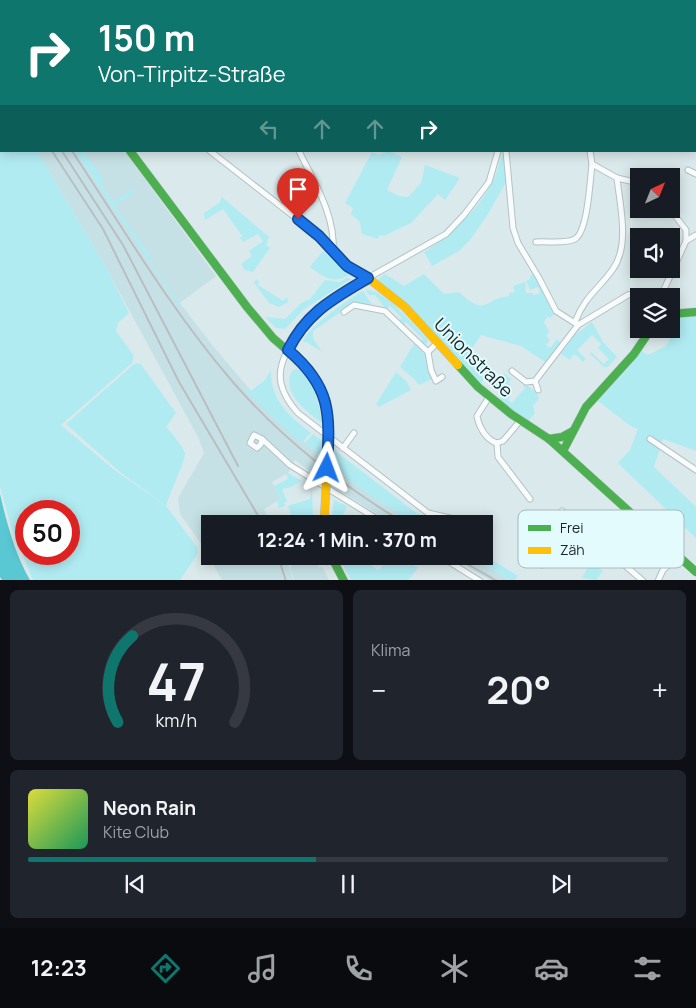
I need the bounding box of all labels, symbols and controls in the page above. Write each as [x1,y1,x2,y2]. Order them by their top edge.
text: 150 m [98,14,195,62]
icon: right [15,20,80,85]
text: Von-Tirpitz-Straße [98,59,286,89]
icon: left [255,115,283,143]
icon: ahead [308,115,336,143]
icon: ahead [361,115,389,143]
icon: right [414,115,442,143]
pin [277,168,319,219]
north arrow [630,168,680,218]
map controls [630,168,680,338]
icon: arrive [284,175,312,203]
button: sound [630,228,680,278]
button: layers [630,288,680,338]
street label: Unionstraße [429,312,519,402]
position arrow [300,441,352,493]
speed limit sign: 50 [15,500,80,565]
legend [518,510,684,568]
text: Frei [560,518,583,537]
text: 12:24 · 1 Min. · 370 m [257,527,437,553]
text: Zäh [560,540,585,559]
text: Klima [371,639,410,661]
text: 47 [147,646,206,717]
text: 20° [487,663,551,715]
text: − [371,671,386,709]
text: + [652,671,668,709]
text: km/h [156,708,197,732]
text: Neon Rain [103,795,196,821]
text: Kite Club [103,821,169,843]
icon: previous [121,870,149,898]
icon: pause [334,870,362,898]
icon: next [547,870,575,898]
icon: directions [148,951,183,986]
icon: music [245,951,280,986]
icon: phone [341,951,376,986]
icon: climate [437,951,472,986]
icon: car [534,951,569,986]
icon: filters [630,951,665,986]
text: 12:23 [31,953,87,983]

